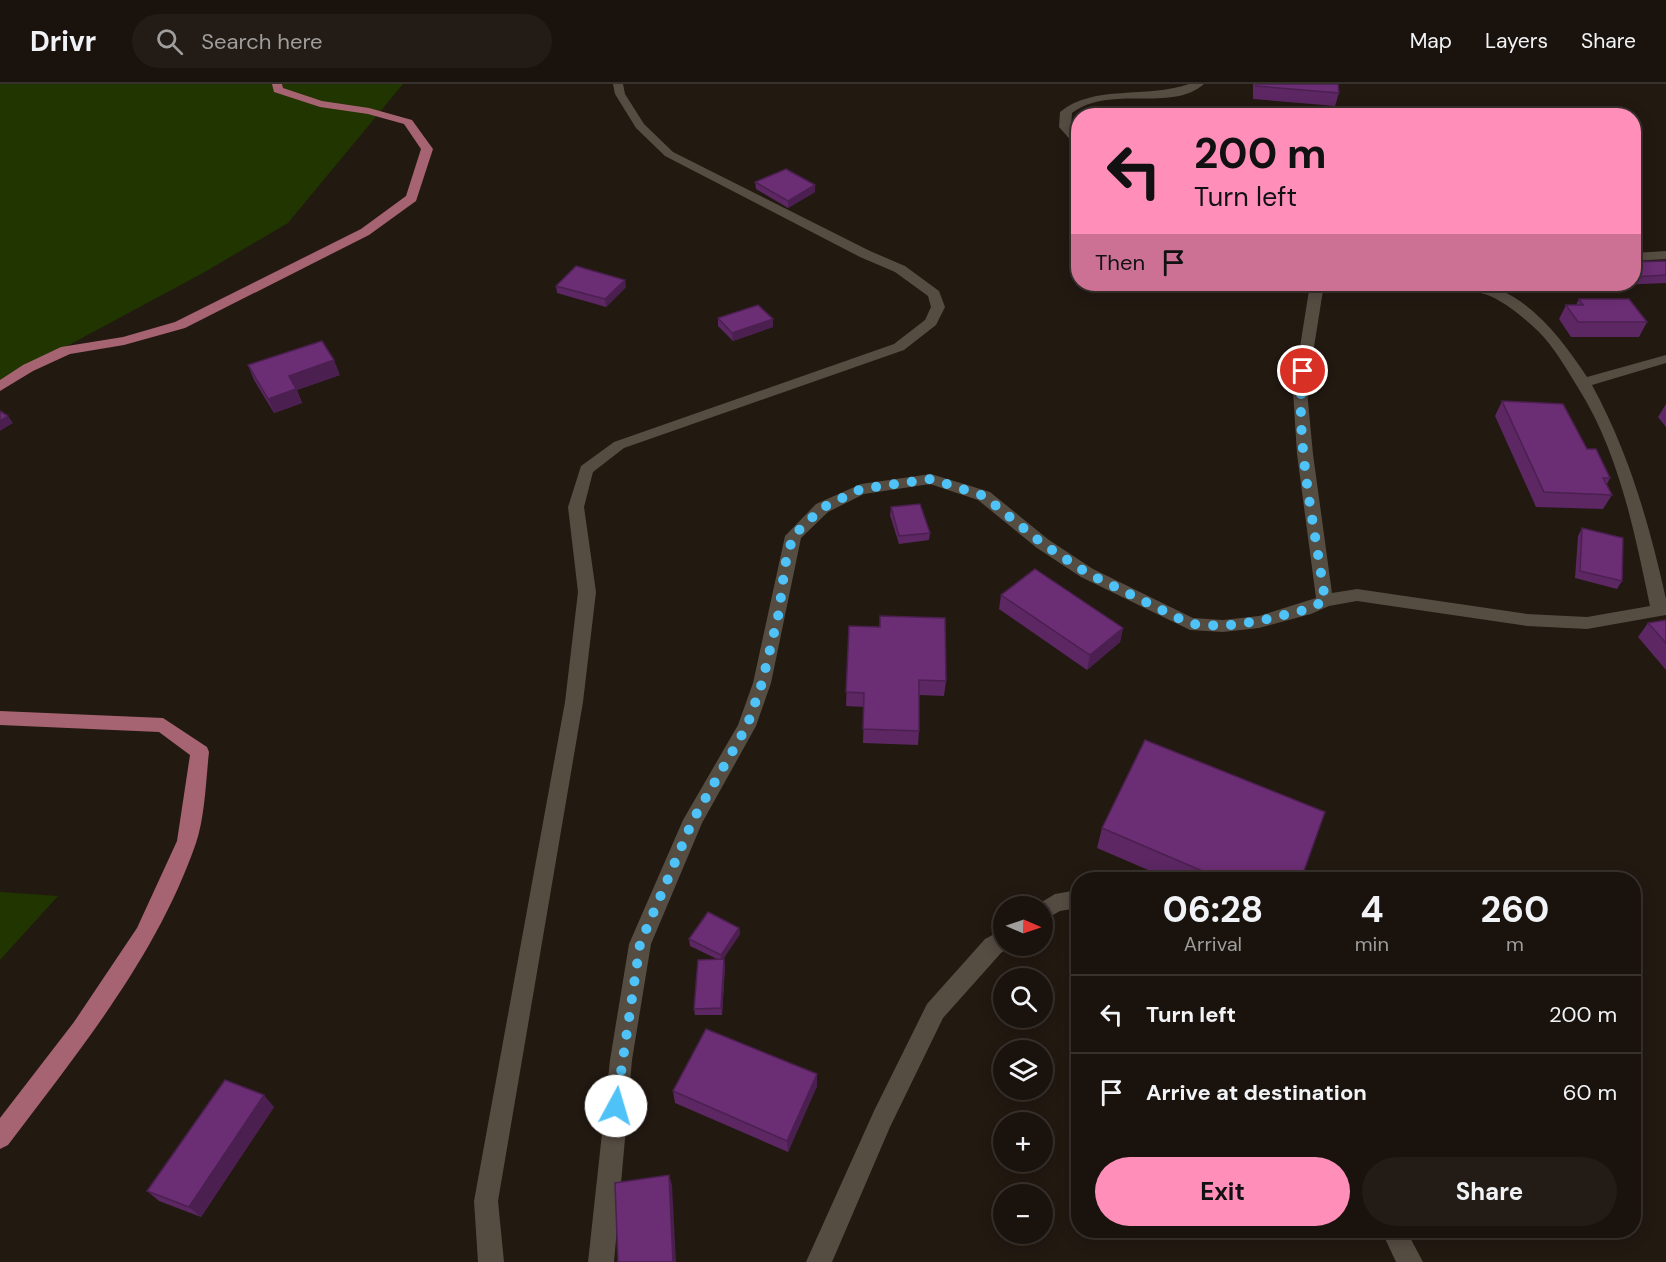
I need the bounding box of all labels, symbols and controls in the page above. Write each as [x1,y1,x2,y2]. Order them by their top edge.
search box [132,14,552,68]
text: Drivr [30,23,96,60]
icon: search [153,25,186,58]
text: Search here [201,27,323,56]
text: Map [1410,27,1452,55]
text: Layers [1485,27,1548,55]
text: Share [1581,27,1636,55]
text: 200 m [1194,126,1327,181]
icon: left [1095,132,1173,210]
text: Turn left [1194,179,1297,214]
icon: arrive [1157,246,1190,279]
text: Then [1095,248,1145,277]
pin [1277,345,1328,396]
icon: arrive [1286,354,1319,387]
text: 06:28 [1163,886,1263,933]
text: 4 [1360,886,1384,933]
text: 260 [1480,886,1549,933]
north arrow [993,896,1053,956]
map controls [993,896,1053,1244]
text: Arrival [1184,931,1242,957]
text: min [1355,931,1389,957]
text: m [1506,931,1524,957]
button: search [993,968,1053,1028]
icon: left [1095,998,1128,1031]
text: Turn left [1146,1000,1236,1029]
text: 200 m [1549,1000,1617,1029]
button: layers [993,1040,1053,1100]
position arrow [584,1074,648,1138]
icon: arrive [1095,1076,1128,1109]
text: Arrive at destination [1146,1078,1367,1107]
text: 60 m [1563,1078,1617,1107]
button: + [993,1112,1053,1172]
button: Exit [1095,1157,1350,1226]
button: Share [1362,1157,1617,1226]
button: − [993,1184,1053,1244]

